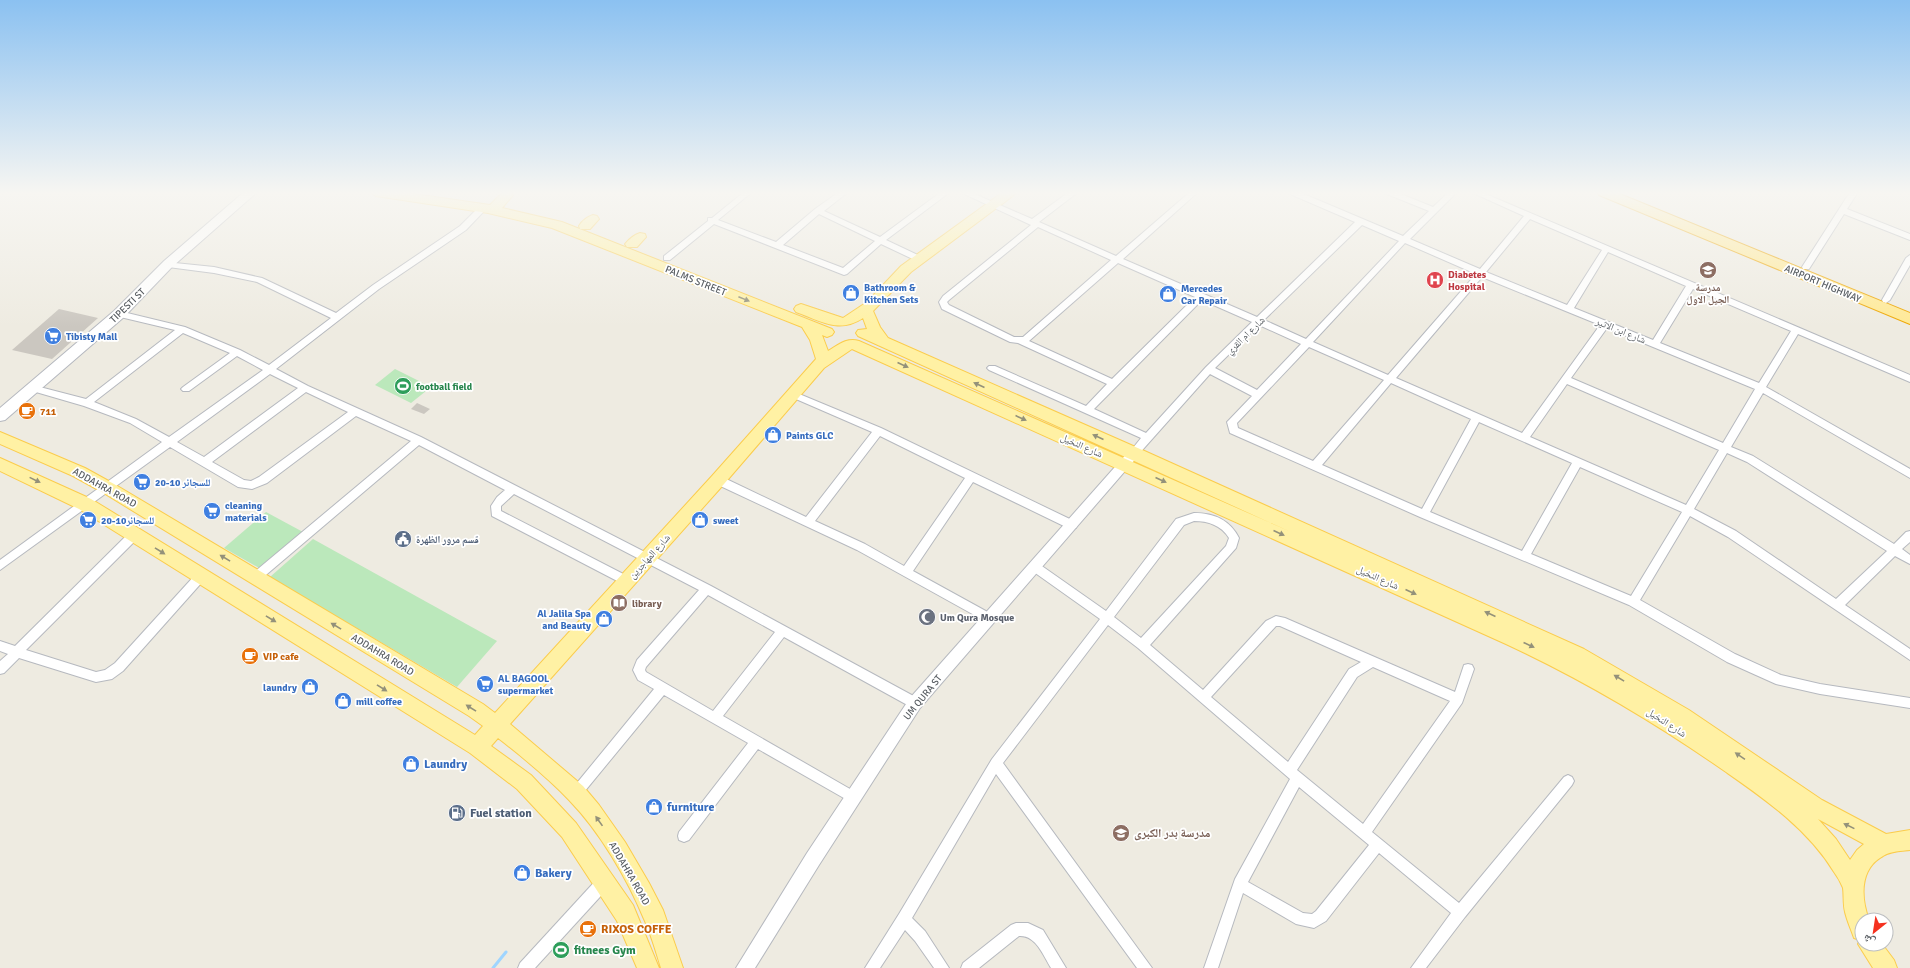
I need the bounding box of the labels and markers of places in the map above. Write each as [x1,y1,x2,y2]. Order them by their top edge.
school or university icon: مدرسة الجيل الاول [1698,260,1718,280]
place label: Diabetes Hospital [1448,269,1487,293]
hospital icon: Diabetes Hospital [1425,270,1445,290]
place label: Bathroom & Kitchen Sets [864,282,919,306]
place label: مدرسة الجيل الاول [1687,282,1730,306]
shop icon: Bathroom & Kitchen Sets [841,283,861,303]
place label: Mercedes Car Repair [1181,283,1227,307]
shop icon: Mercedes Car Repair [1158,284,1178,304]
supermarket icon: Tibisty Mall [43,326,63,346]
place label: Tibisty Mall [66,331,118,343]
sports icon: football field [393,376,413,396]
place label: football field [415,381,473,393]
cafe icon: 711 [17,401,37,421]
place label: 711 [40,406,57,418]
shop icon: Paints GLC [763,425,783,445]
place label: Paints GLC [786,430,833,442]
supermarket icon: 20-10 للسجائر [132,472,152,492]
place label: 20-10 للسجائر [155,477,210,489]
place label: cleaning materials [225,500,267,524]
supermarket icon: cleaning materials [202,501,222,521]
supermarket icon: 20-10للسجائر [78,510,98,530]
shop icon: sweet [690,510,710,530]
place label: 20-10للسجائر [101,515,154,527]
place label: sweet [713,515,739,527]
public building icon: قسم مرور الظهرة [393,529,413,549]
place label: قسم مرور الظهرة [416,534,479,547]
library icon: library [609,593,629,613]
place label: library [632,598,662,610]
mosque icon: Um Qura Mosque [917,607,937,627]
place label: Al Jalila Spa and Beauty [537,608,591,632]
shop icon: Al Jalila Spa and Beauty [594,609,614,629]
place label: Um Qura Mosque [940,612,1014,624]
cafe icon: VIP cafe [240,646,260,666]
place label: VIP cafe [263,651,299,663]
place label: AL BAGOOL supermarket [498,673,553,697]
supermarket icon: AL BAGOOL supermarket [475,674,495,694]
shop icon: laundry [300,677,320,697]
place label: laundry [263,682,297,694]
shop icon: mill coffee [333,691,353,711]
place label: mill coffee [356,696,402,708]
shop icon: Laundry [401,754,421,774]
place label: Laundry [424,757,467,772]
shop icon: furniture [644,797,664,817]
place label: furniture [666,800,714,815]
fuel station icon: Fuel station [447,803,467,823]
place label: Fuel station [470,806,532,821]
school or university icon: مدرسة بدر الكبرى [1111,823,1131,843]
place label: مدرسة بدر الكبرى [1134,826,1211,841]
shop icon: Bakery [512,863,532,883]
place label: Bakery [535,866,572,881]
cafe icon: RIXOS COFFE [578,919,598,939]
place label: RIXOS COFFE [601,922,672,937]
sports icon: fitnees Gym [551,940,571,960]
place label: fitnees Gym [573,943,636,958]

